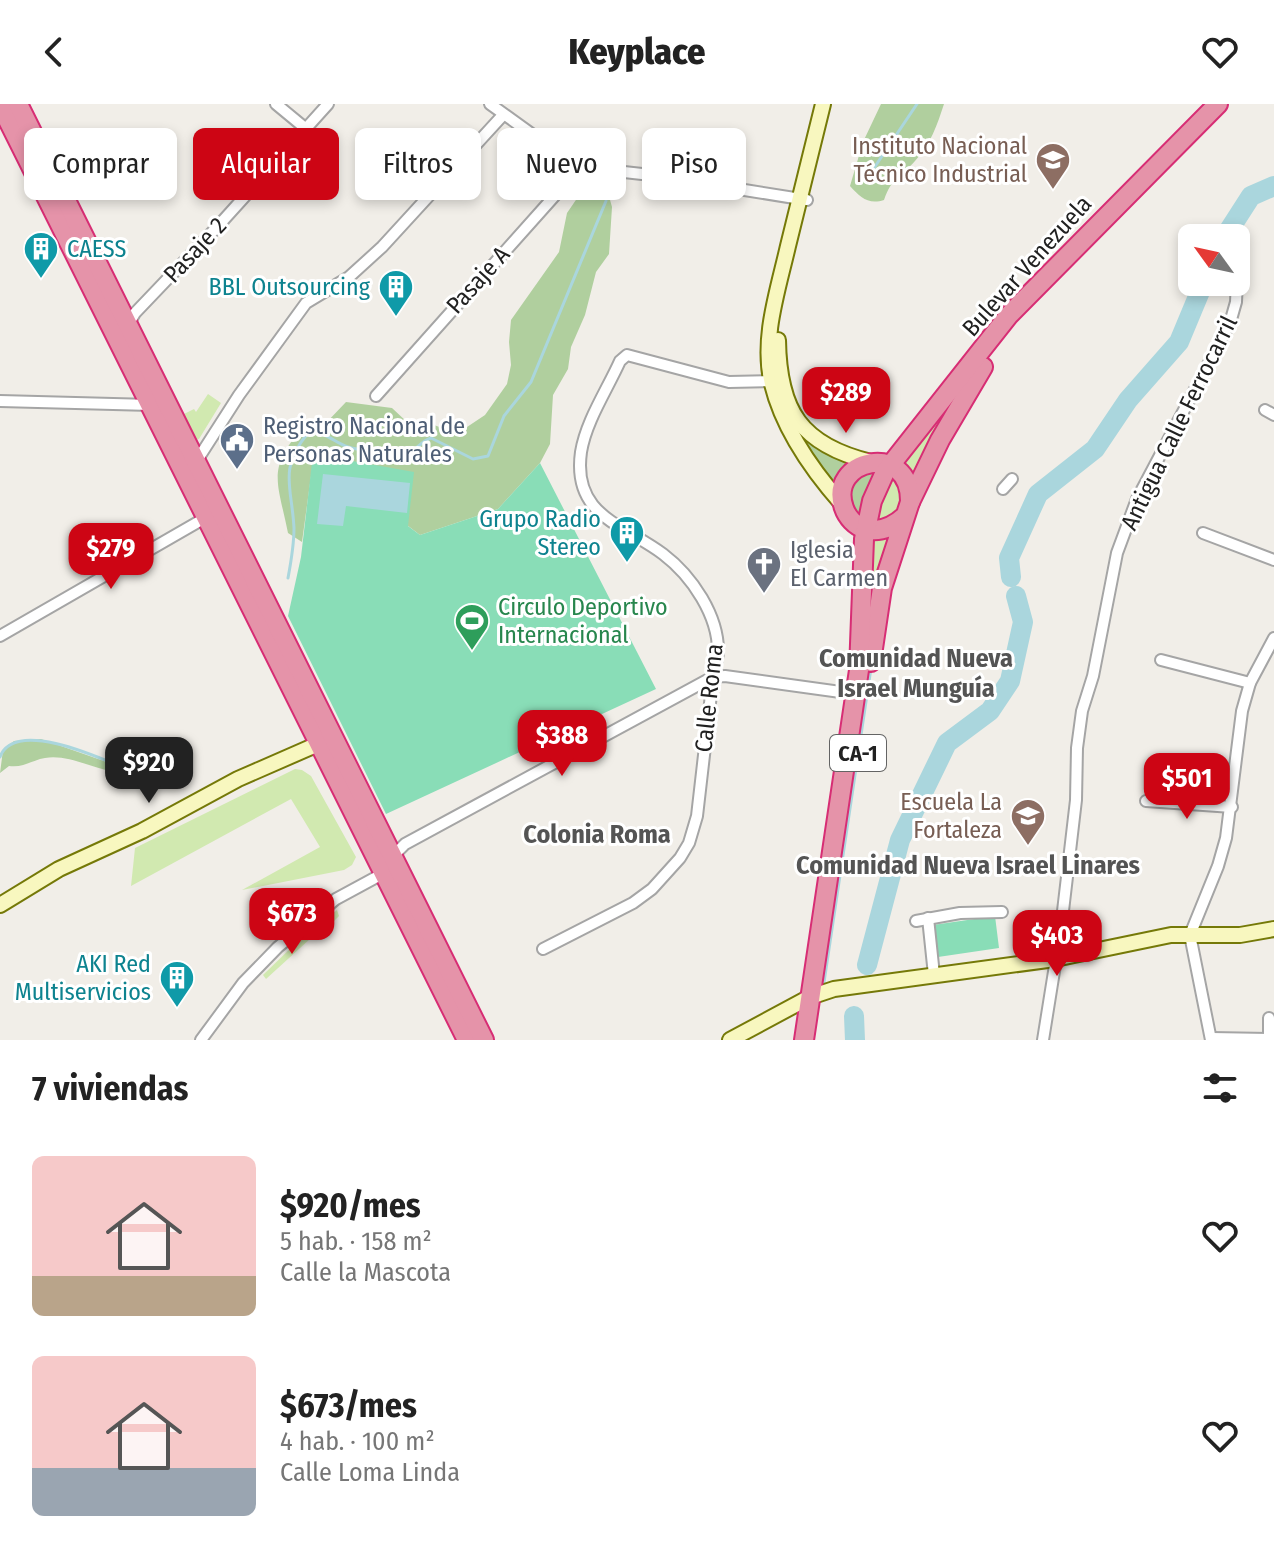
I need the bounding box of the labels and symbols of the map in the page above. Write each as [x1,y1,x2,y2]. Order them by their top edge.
place label: Instituto Nacional Técnico Industrial [852,132,1027,188]
school or university icon: Instituto Nacional Técnico Industrial [1034,141,1072,191]
street label: Bulevar Venezuela [957,190,1097,342]
street label: Pasaje 2 [158,212,232,288]
north arrow [1178,224,1250,296]
building icon: CAESS [22,230,60,280]
place label: CAESS [67,235,126,263]
street label: Pasaje A [441,240,516,319]
building icon: BBL Outsourcing [377,268,415,318]
place label: BBL Outsourcing [209,273,371,301]
street label: Antigua Calle Ferrocarril [1115,311,1243,535]
pin: $289 [799,367,893,435]
place label: Registro Nacional de Personas Naturales [263,412,465,468]
public building icon: Registro Nacional de Personas Naturales [218,421,256,471]
place label: Grupo Radio Stereo [479,505,601,561]
building icon: Grupo Radio Stereo [608,514,646,564]
pin: $279 [64,523,158,591]
place label: Iglesia El Carmen [790,536,888,592]
church icon: Iglesia El Carmen [745,545,783,595]
place label: Circulo Deportivo Internacional [498,593,668,649]
sports icon: Circulo Deportivo Internacional [453,602,491,652]
street label: Calle Roma [689,642,729,754]
district label: Comunidad Nueva Israel Munguía [819,643,1013,704]
pin: $388 [515,710,609,778]
road number: CA-1 [830,735,886,771]
pin: $920 [102,737,196,805]
pin: $501 [1140,753,1234,821]
place label: Escuela La Fortaleza [900,788,1002,844]
school or university icon: Escuela La Fortaleza [1009,797,1047,847]
district label: Colonia Roma [523,819,671,850]
district label: Comunidad Nueva Israel Linares [796,850,1140,881]
pin: $673 [245,888,339,956]
pin: $403 [1010,910,1104,978]
place label: AKI Red Multiservicios [15,950,151,1006]
building icon: AKI Red Multiservicios [158,959,196,1009]

